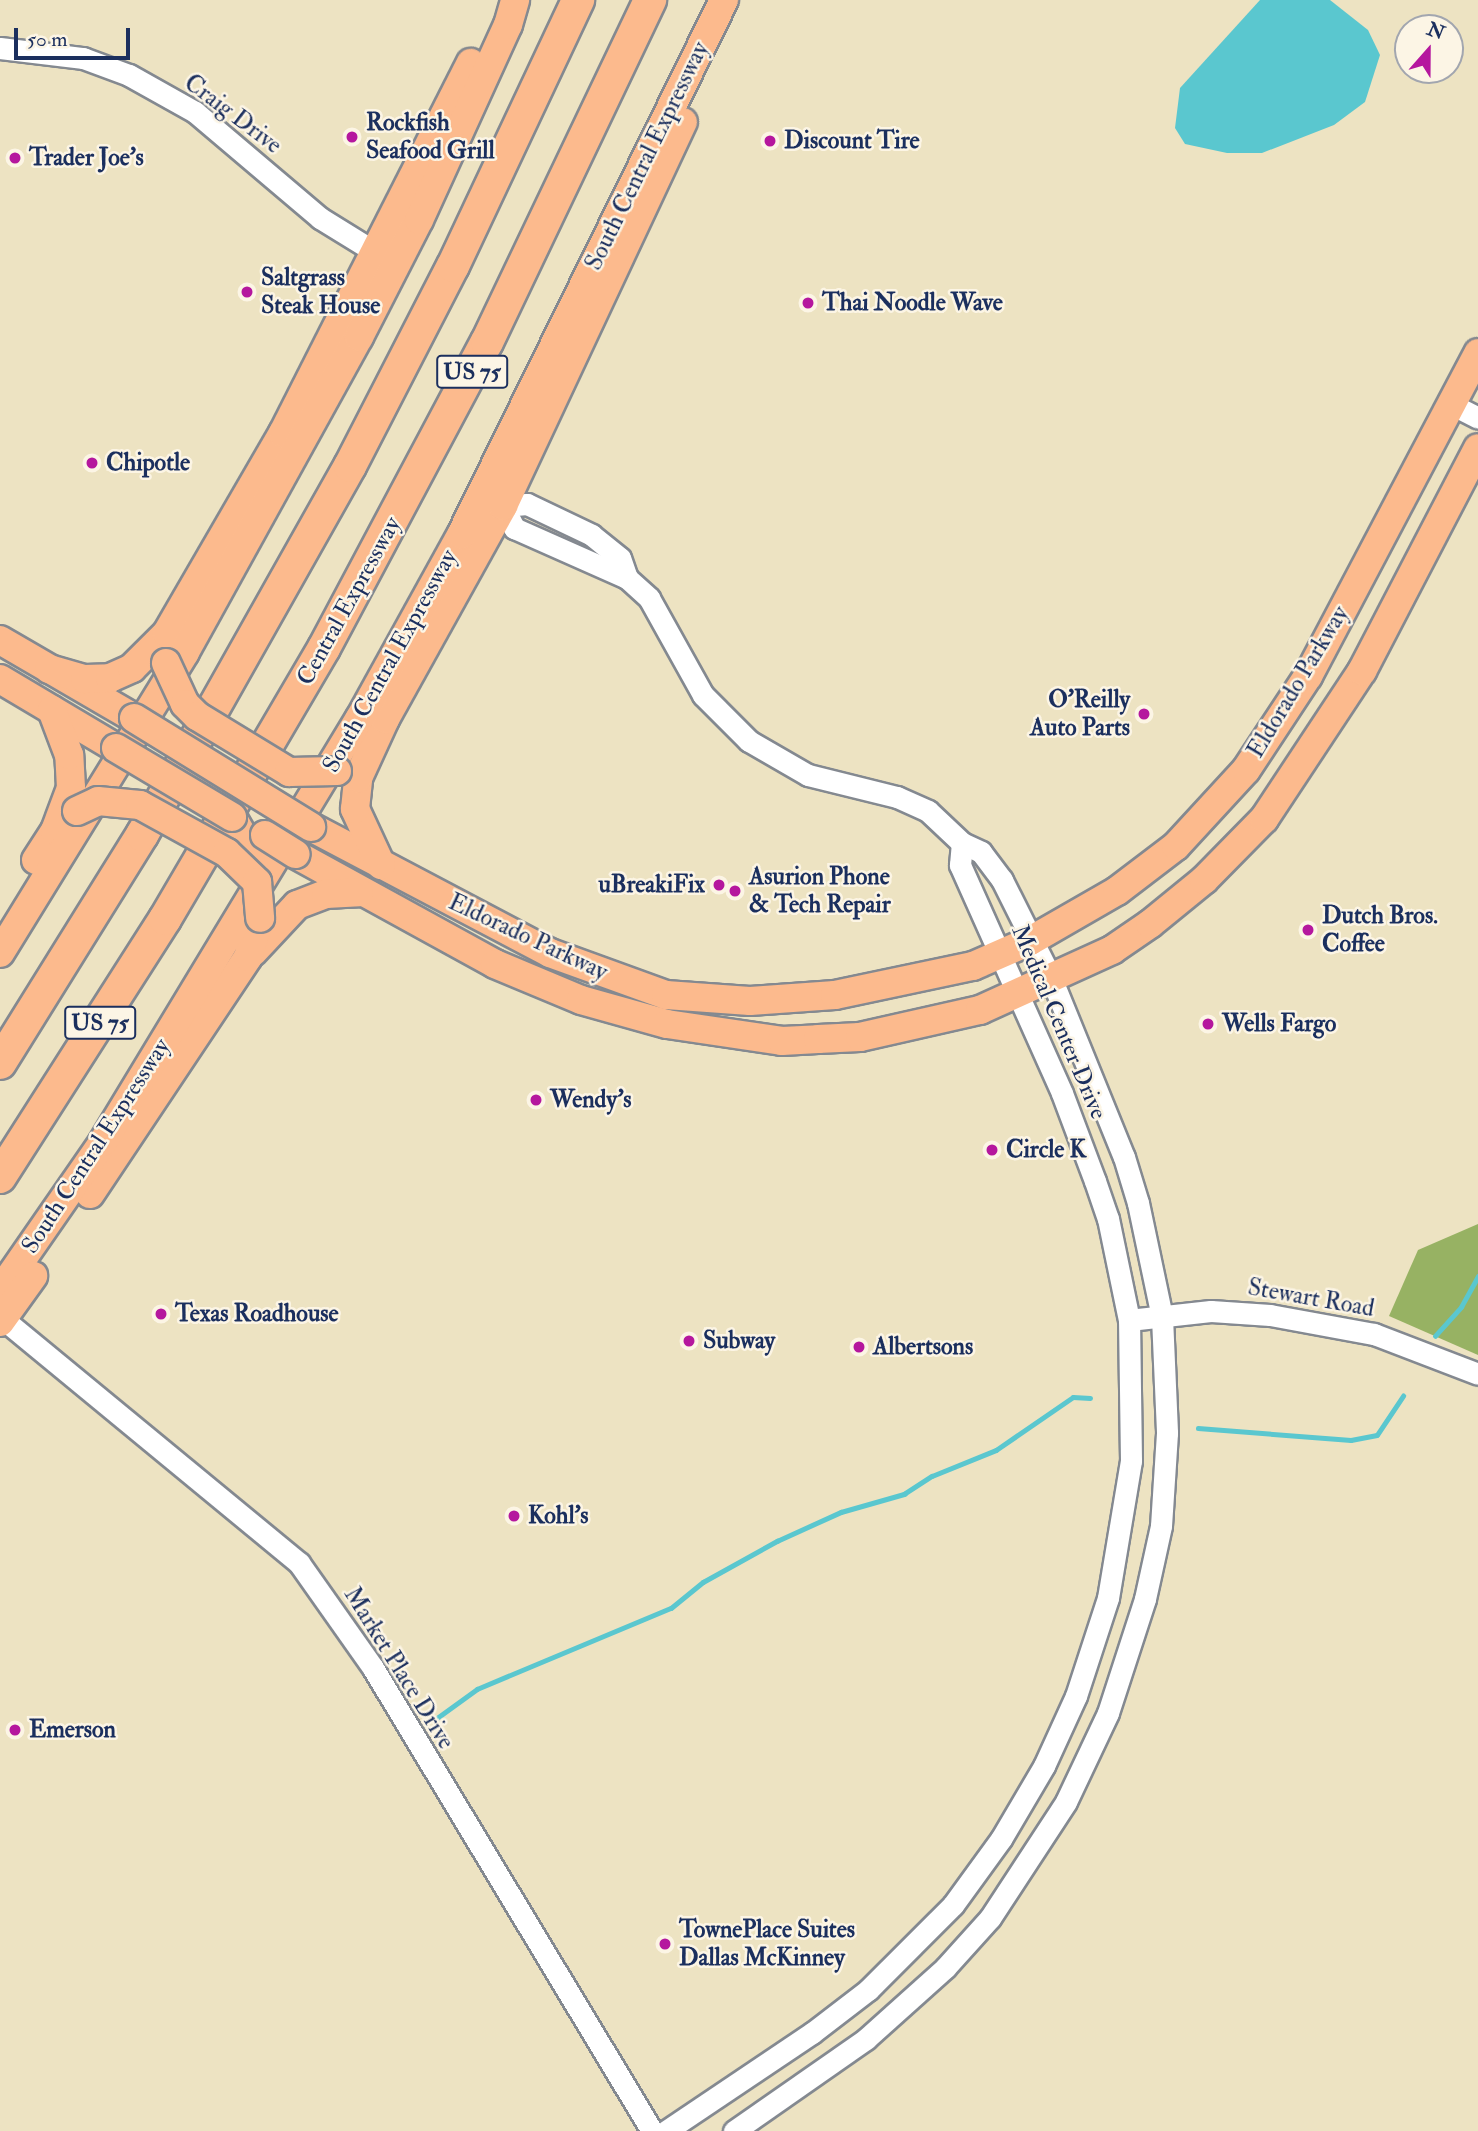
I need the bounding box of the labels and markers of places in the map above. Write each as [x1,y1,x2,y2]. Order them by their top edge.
place label: Rockfish Seafood Grill [366,109,495,165]
place label: Discount Tire [784,127,920,155]
marker: Rockfish Seafood Grill [344,129,360,145]
marker: Discount Tire [762,133,778,149]
place label: Trader Joe's [29,144,144,172]
marker: Trader Joe's [7,150,23,166]
place label: Saltgrass Steak House [261,264,380,320]
marker: Saltgrass Steak House [239,284,255,300]
place label: Thai Noodle Wave [822,289,1003,317]
marker: Thai Noodle Wave [800,295,816,311]
place label: Chipotle [106,449,190,477]
marker: Chipotle [84,455,100,471]
place label: O'Reilly Auto Parts [1030,686,1130,742]
marker: O'Reilly Auto Parts [1136,706,1152,722]
place label: Asurion Phone & Tech Repair [749,863,891,919]
place label: uBreakiFix [598,871,705,899]
marker: uBreakiFix [711,877,727,893]
marker: Asurion Phone & Tech Repair [727,883,743,899]
place label: Dutch Bros. Coffee [1322,902,1438,958]
marker: Dutch Bros. Coffee [1300,922,1316,938]
place label: Wells Fargo [1222,1010,1336,1038]
marker: Wells Fargo [1200,1016,1216,1032]
place label: Wendy's [550,1086,631,1114]
marker: Wendy's [528,1092,544,1108]
place label: Circle K [1006,1136,1086,1164]
marker: Circle K [984,1142,1000,1158]
place label: Texas Roadhouse [175,1300,339,1328]
marker: Texas Roadhouse [153,1306,169,1322]
place label: Subway [703,1327,775,1355]
marker: Subway [681,1333,697,1349]
place label: Albertsons [873,1333,973,1361]
marker: Albertsons [851,1339,867,1355]
place label: Kohl's [528,1502,588,1530]
marker: Kohl's [506,1508,522,1524]
place label: Emerson [29,1716,116,1744]
marker: Emerson [7,1722,23,1738]
place label: TownePlace Suites Dallas McKinney [679,1916,855,1972]
marker: TownePlace Suites Dallas McKinney [657,1936,673,1952]

